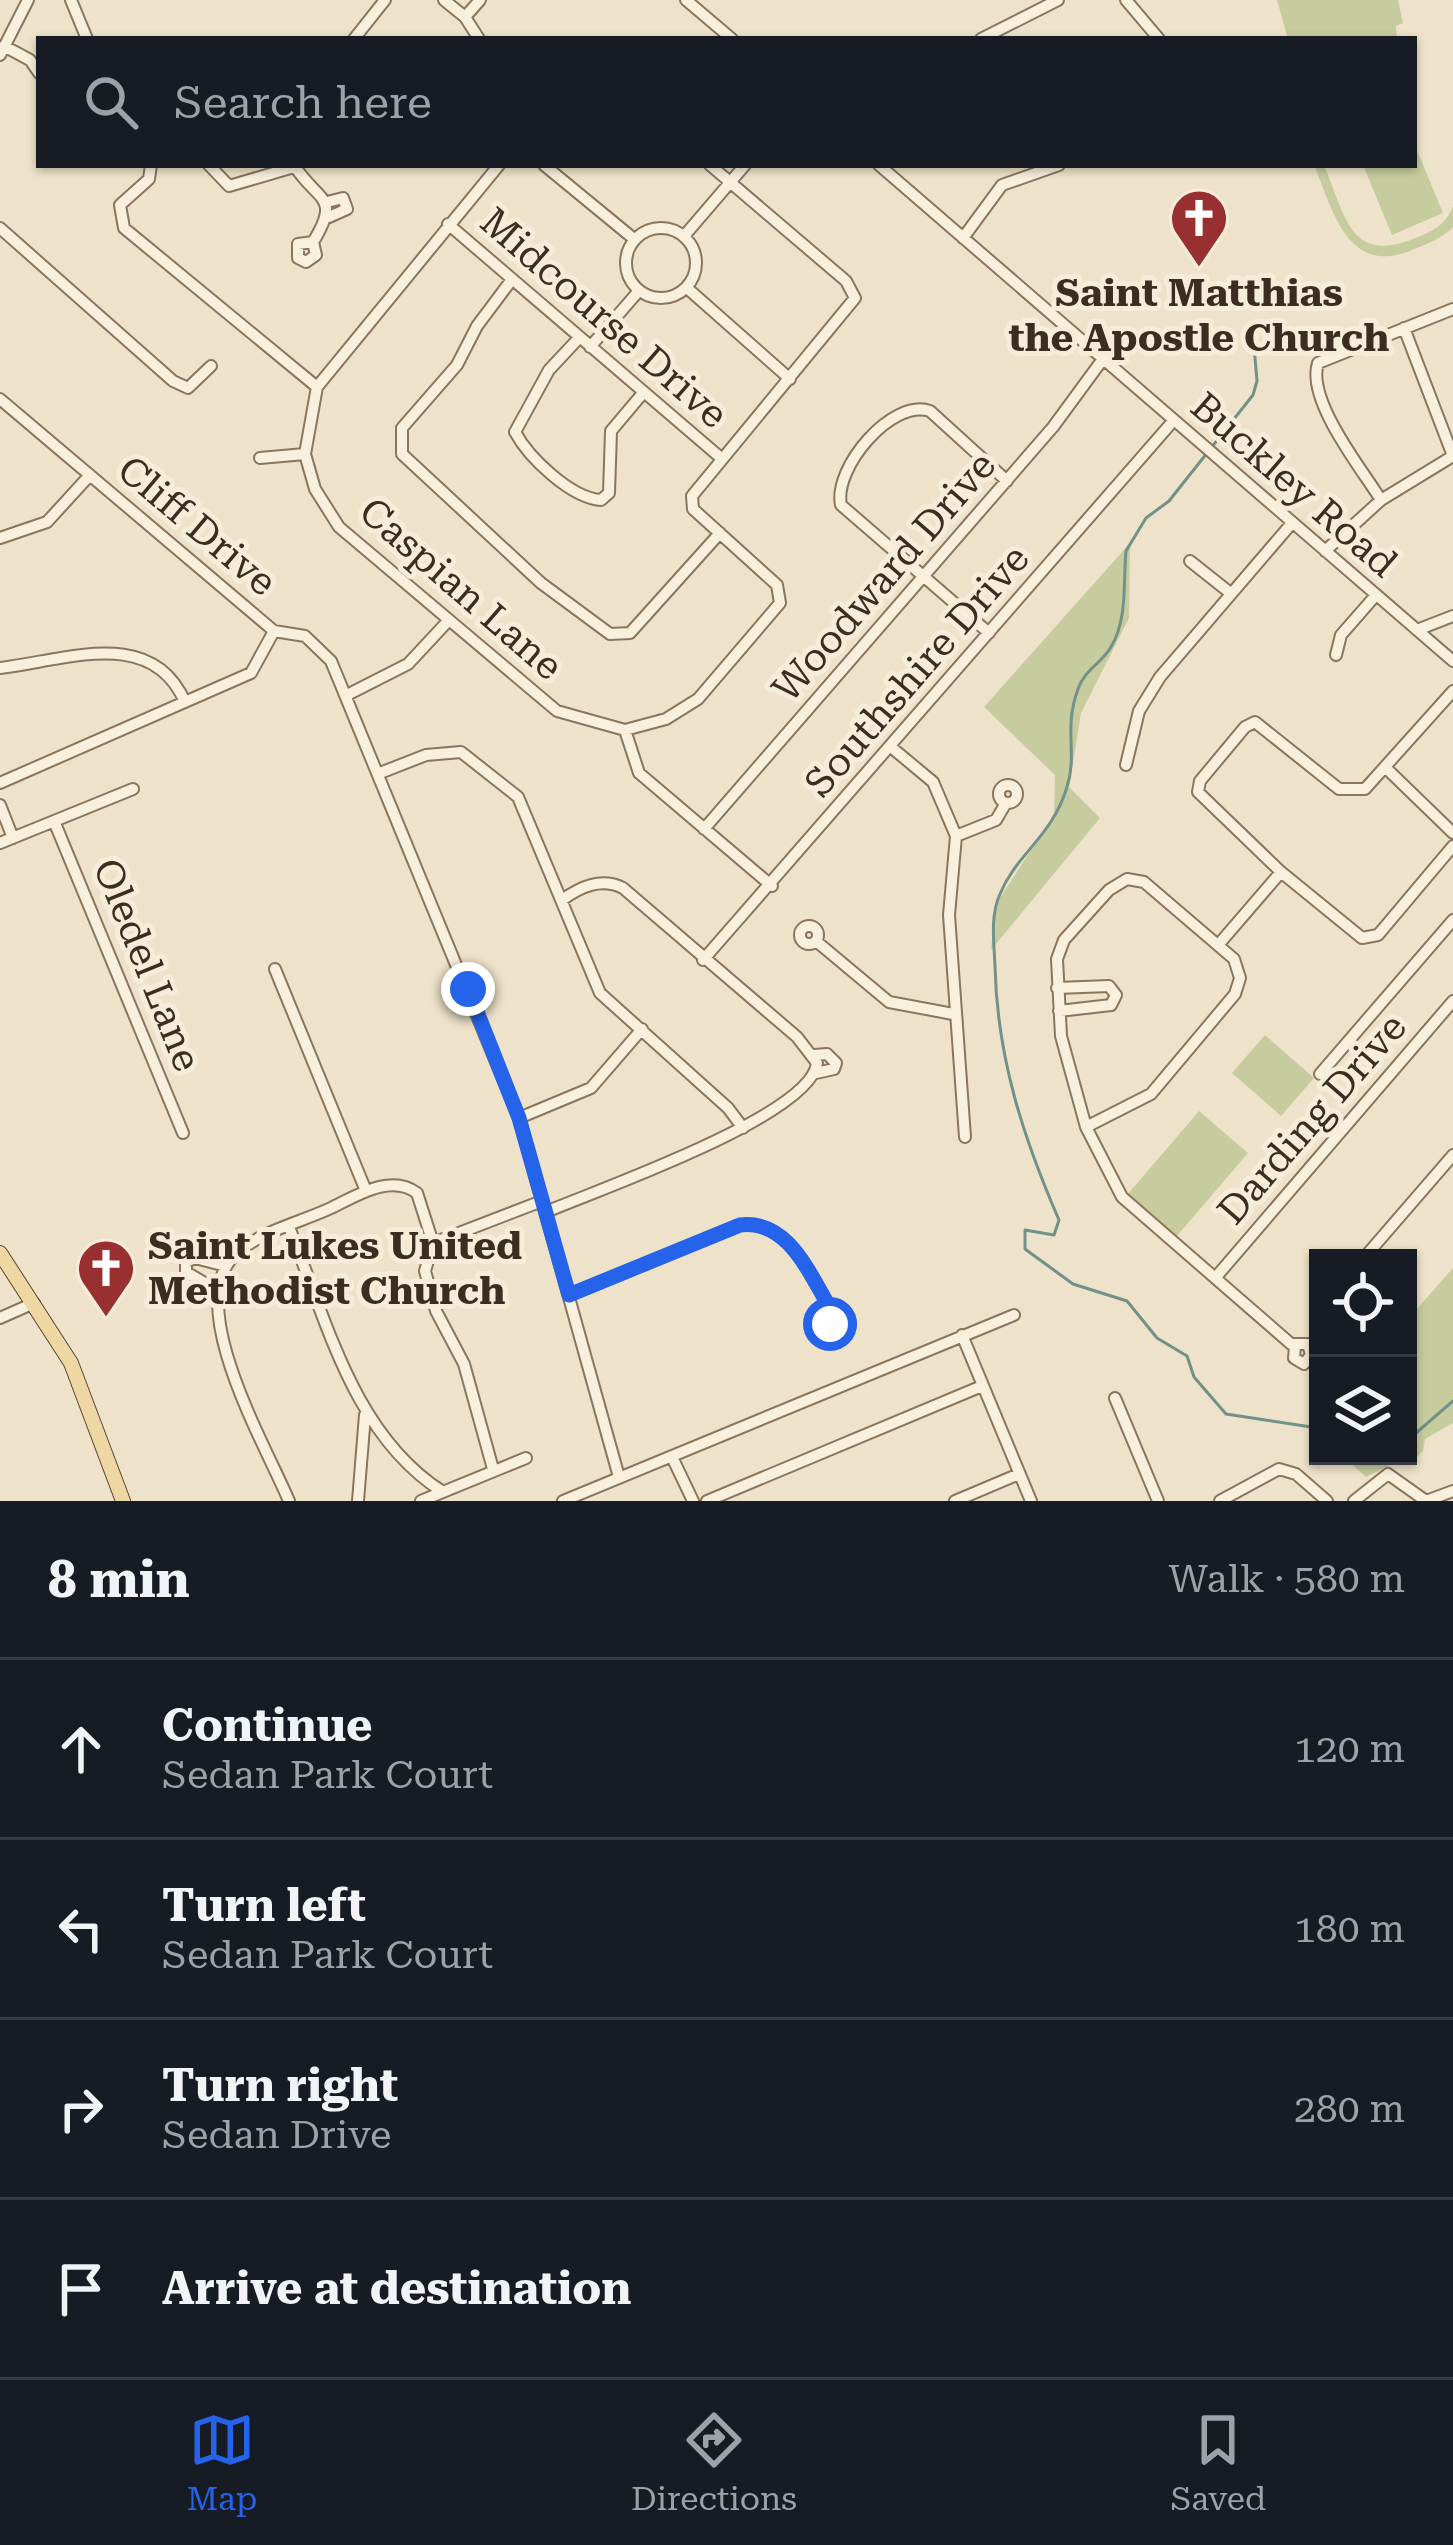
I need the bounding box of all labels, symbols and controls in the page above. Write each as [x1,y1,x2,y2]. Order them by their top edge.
search box [36,36,1417,168]
icon: search [78,69,144,135]
text: Search here [174,76,432,129]
church icon: Saint Matthias the Apostle Church [1168,187,1230,269]
street label: Midcourse Drive [471,198,737,438]
place label: Saint Matthias the Apostle Church [1009,270,1389,361]
street label: Buckley Road [1182,383,1406,587]
street label: Woodward Drive [763,443,1005,711]
street label: Cliff Drive [109,447,285,605]
street label: Caspian Lane [350,488,572,690]
street label: Southshire Drive [795,536,1039,806]
street label: Oledel Lane [84,852,210,1078]
route end [441,962,495,1016]
street label: Darding Drive [1208,1005,1416,1233]
place label: Saint Lukes United Methodist Church [148,1223,522,1314]
church icon: Saint Lukes United Methodist Church [75,1237,137,1319]
map controls [1309,1249,1417,1465]
button: locate [1309,1249,1417,1357]
route start [803,1297,857,1351]
button: layers [1309,1357,1417,1465]
text: 8 min [48,1550,190,1609]
text: Walk · 580 m [1169,1556,1405,1602]
text: Continue [162,1699,373,1752]
icon: ahead [48,1716,114,1782]
text: 120 m [1294,1726,1405,1772]
text: Sedan Park Court [162,1752,493,1798]
text: Turn left [162,1879,366,1932]
icon: left [48,1896,114,1962]
text: 180 m [1294,1906,1405,1952]
text: Sedan Park Court [162,1932,493,1978]
text: Turn right [162,2059,398,2112]
icon: right [48,2076,114,2142]
text: 280 m [1294,2086,1405,2132]
text: Sedan Drive [162,2112,391,2158]
icon: arrive [48,2256,114,2322]
text: Arrive at destination [162,2262,631,2315]
tab: Map [187,2407,257,2518]
tab: Directions [631,2407,797,2518]
tab: Saved [1171,2407,1266,2518]

